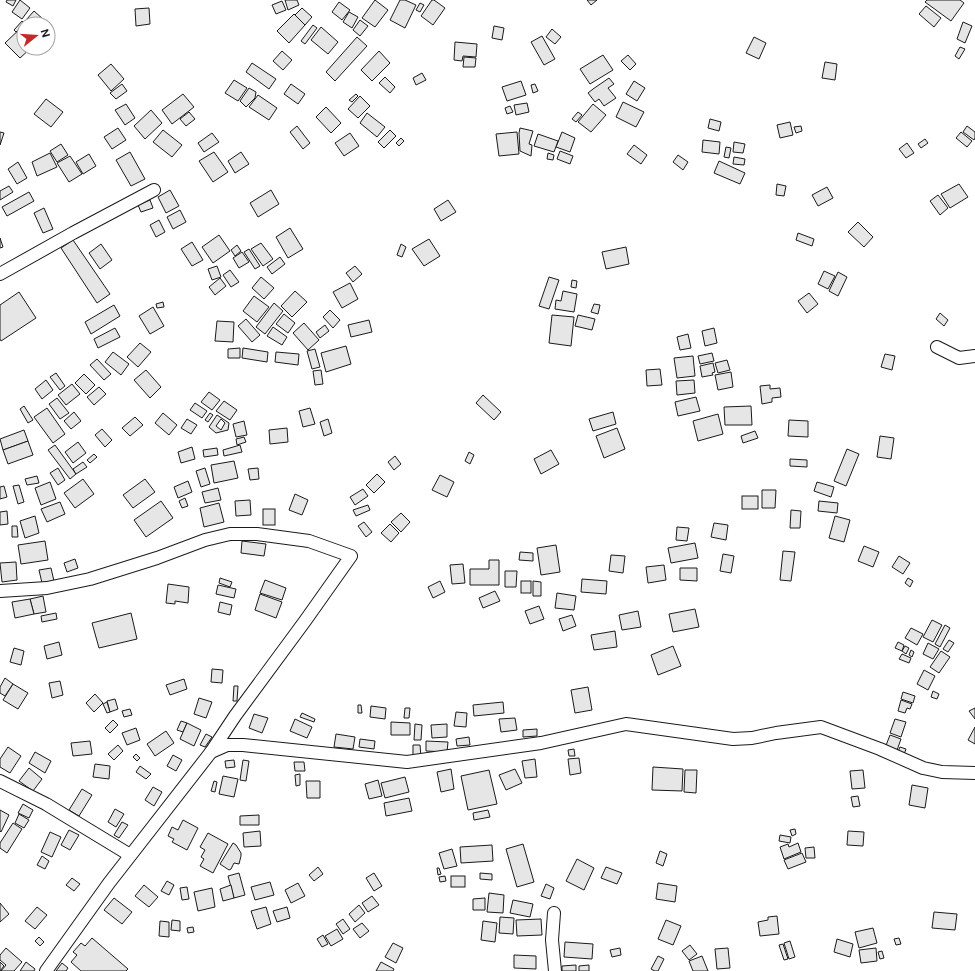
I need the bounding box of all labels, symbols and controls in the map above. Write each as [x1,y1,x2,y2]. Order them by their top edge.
north arrow [16,16,56,56]
text: N [38,27,53,39]

